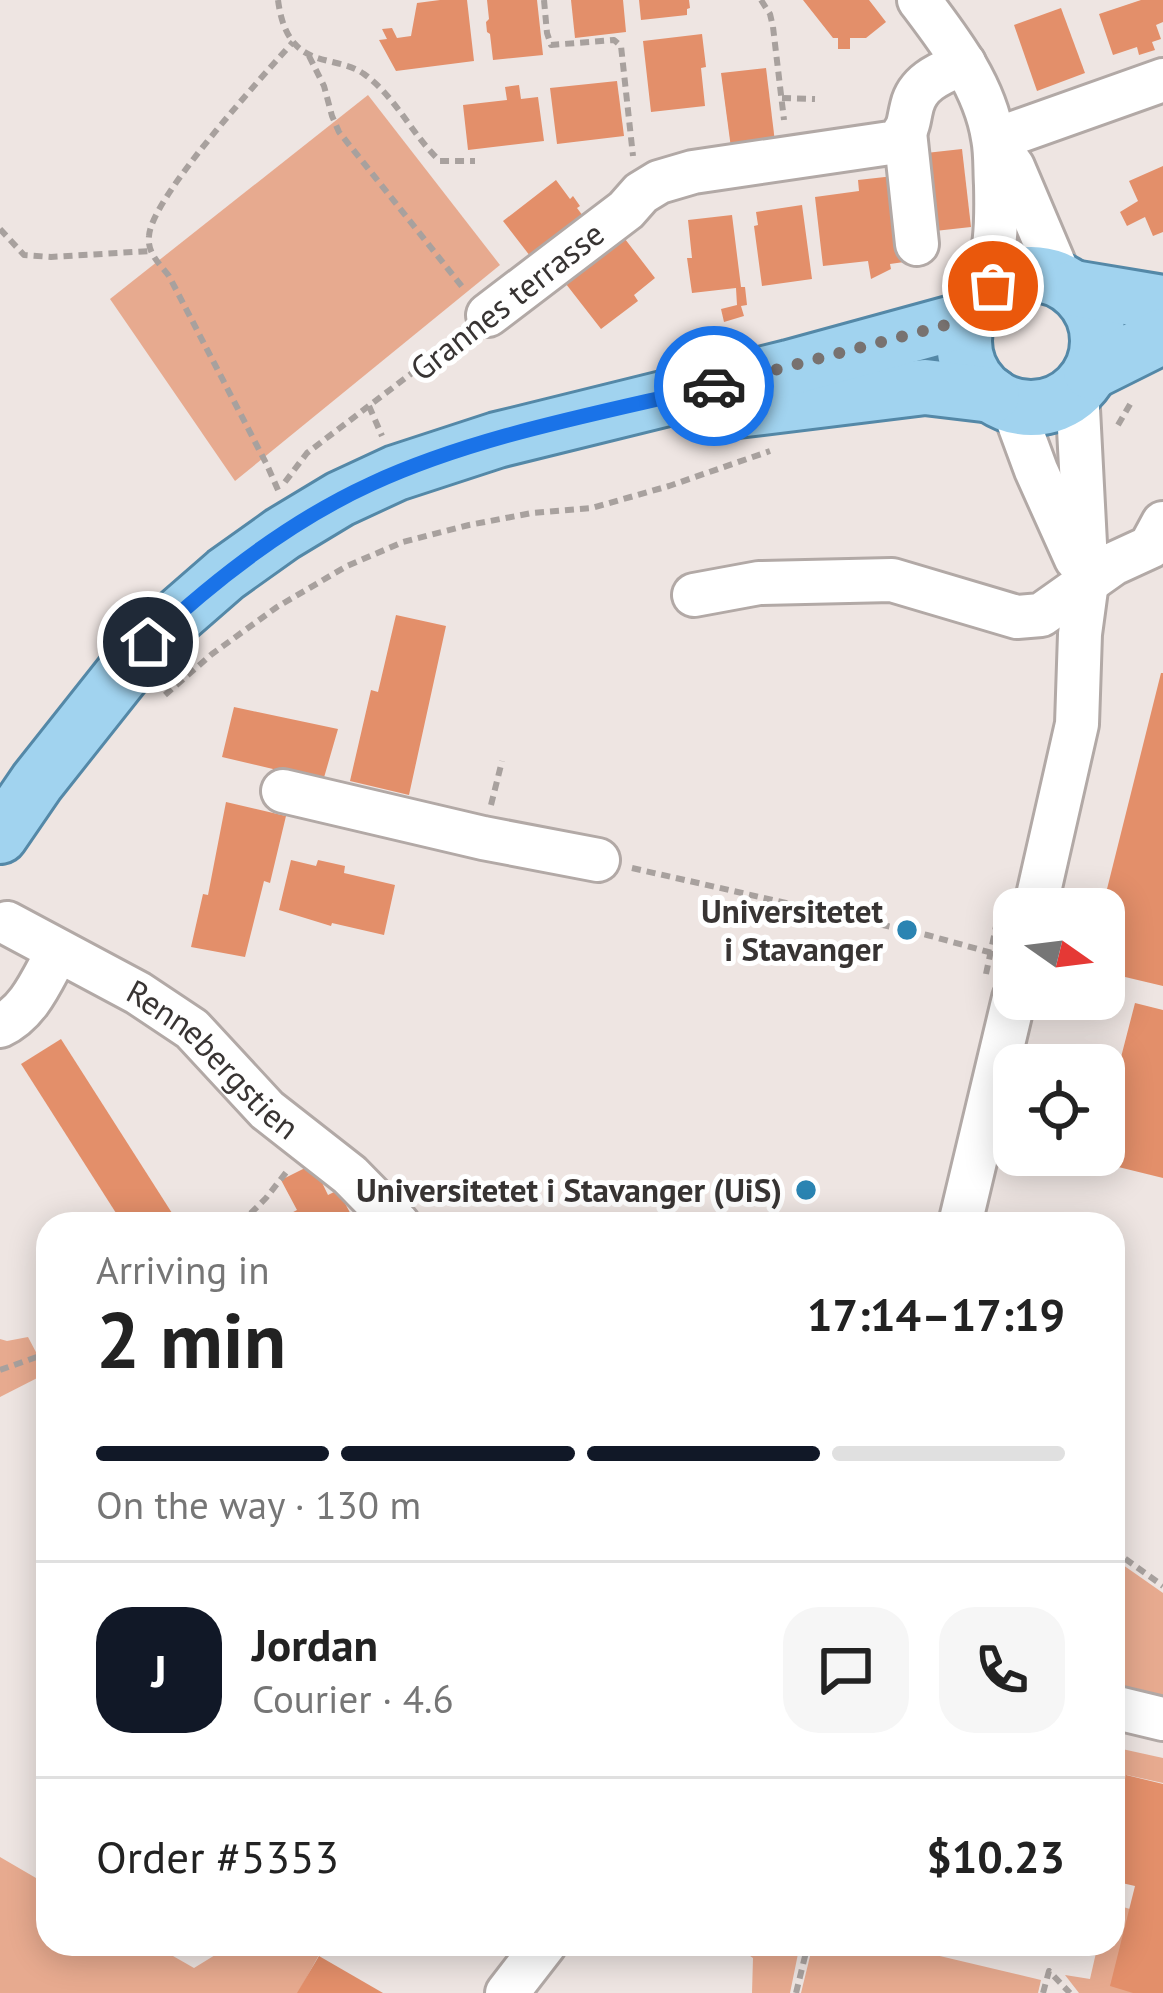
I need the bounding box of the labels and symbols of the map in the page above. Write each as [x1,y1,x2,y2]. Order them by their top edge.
street label: Grannes terrasse [401,212,612,390]
pin [942,235,1044,337]
courier [654,326,774,446]
pin [97,591,199,693]
north arrow [993,888,1125,1020]
place label: Universitetet i Stavanger [701,889,883,970]
marker: Universitetet i Stavanger [894,917,920,943]
street label: Rennebergstien [120,969,308,1148]
place label: Universitetet i Stavanger (UiS) [356,1168,782,1211]
marker: Universitetet i Stavanger (UiS) [793,1177,819,1203]

